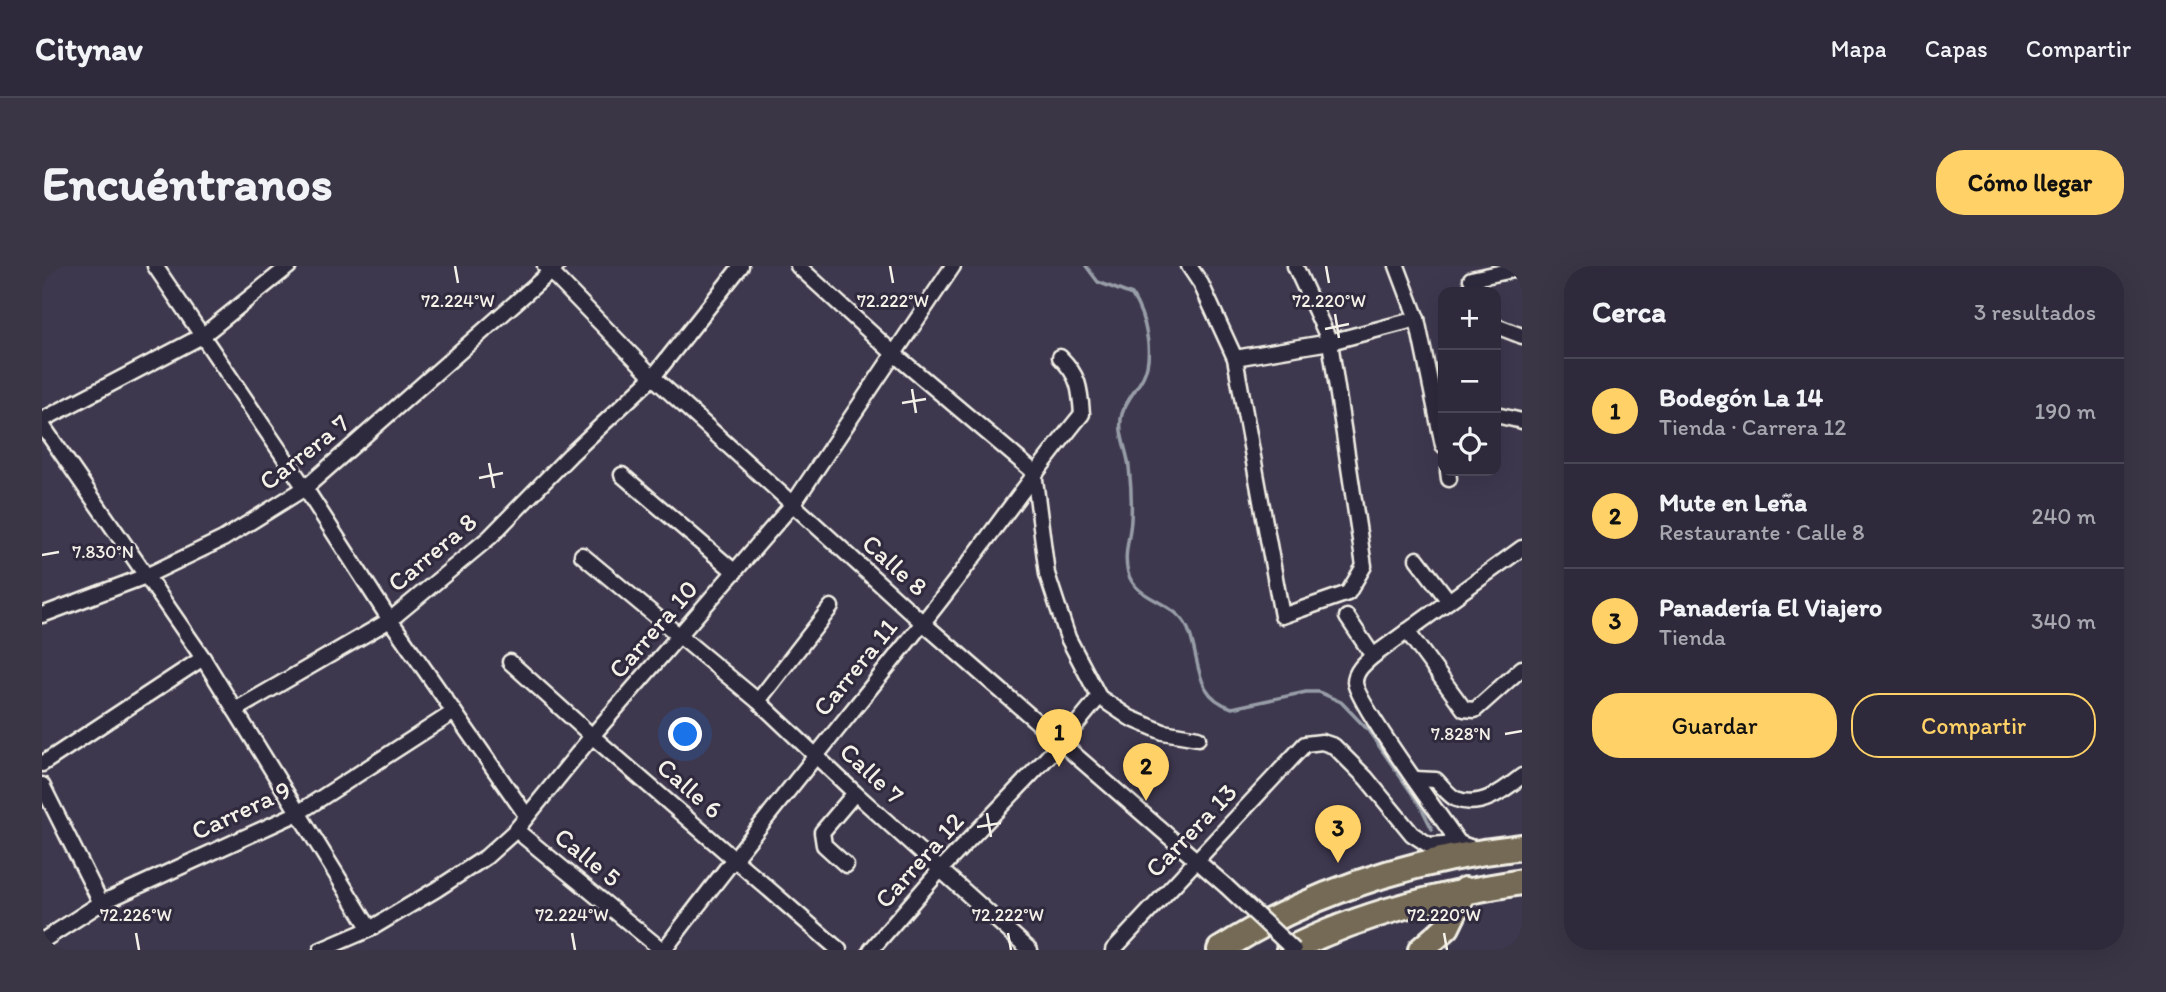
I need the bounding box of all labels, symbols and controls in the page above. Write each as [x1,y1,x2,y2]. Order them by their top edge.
text: Citynav [35,29,143,68]
text: Mapa [1831,34,1887,63]
text: Capas [1925,34,1988,63]
text: Compartir [2026,34,2131,63]
button: Cómo llegar [1936,150,2124,215]
text: Encuéntranos [42,153,333,212]
map controls [1438,287,1501,476]
button: + [1438,287,1501,350]
text: 72.224°W [421,290,495,312]
text: 72.222°W [857,290,929,312]
text: 72.220°W [1292,290,1366,312]
text: Cerca [1592,293,1666,330]
text: 3 resultados [1974,298,2096,326]
button: − [1438,350,1501,413]
text: Bodegón La 14 [1659,381,1823,413]
text: 1 [1610,397,1620,425]
text: 190 m [2035,397,2096,425]
street label: Carrera 7 [253,407,355,497]
button: locate [1438,413,1501,476]
text: Tienda · Carrera 12 [1659,413,1846,441]
text: Mute en Leña [1659,486,1807,518]
text: 2 [1609,502,1621,530]
text: 240 m [2031,502,2096,530]
street label: Carrera 8 [381,505,483,599]
text: Restaurante · Calle 8 [1659,518,1865,546]
street label: Calle 8 [856,527,934,603]
text: 7.830°N [72,541,134,563]
street label: Carrera 10 [601,573,705,685]
text: Panadería El Viajero [1659,591,1882,623]
text: 3 [1609,607,1621,635]
text: 340 m [2031,607,2096,635]
street label: Carrera 11 [806,612,904,722]
text: Tienda [1659,623,1726,651]
button: Guardar [1592,693,1837,758]
button: Compartir [1851,693,2096,758]
pin: 1 [1036,709,1082,767]
your location [668,717,702,751]
text: 7.828°N [1431,723,1491,745]
street label: Calle 7 [833,735,911,811]
pin: 2 [1123,743,1169,801]
street label: Calle 6 [650,751,730,825]
street label: Carrera 9 [186,773,296,847]
street label: Carrera 13 [1138,776,1244,884]
street label: Carrera 12 [868,805,971,915]
pin: 3 [1315,805,1361,863]
street label: Calle 5 [548,820,628,894]
text: 72.226°W [100,904,172,926]
text: 72.224°W [535,904,609,926]
text: 72.222°W [972,904,1044,926]
text: 72.220°W [1407,904,1481,926]

